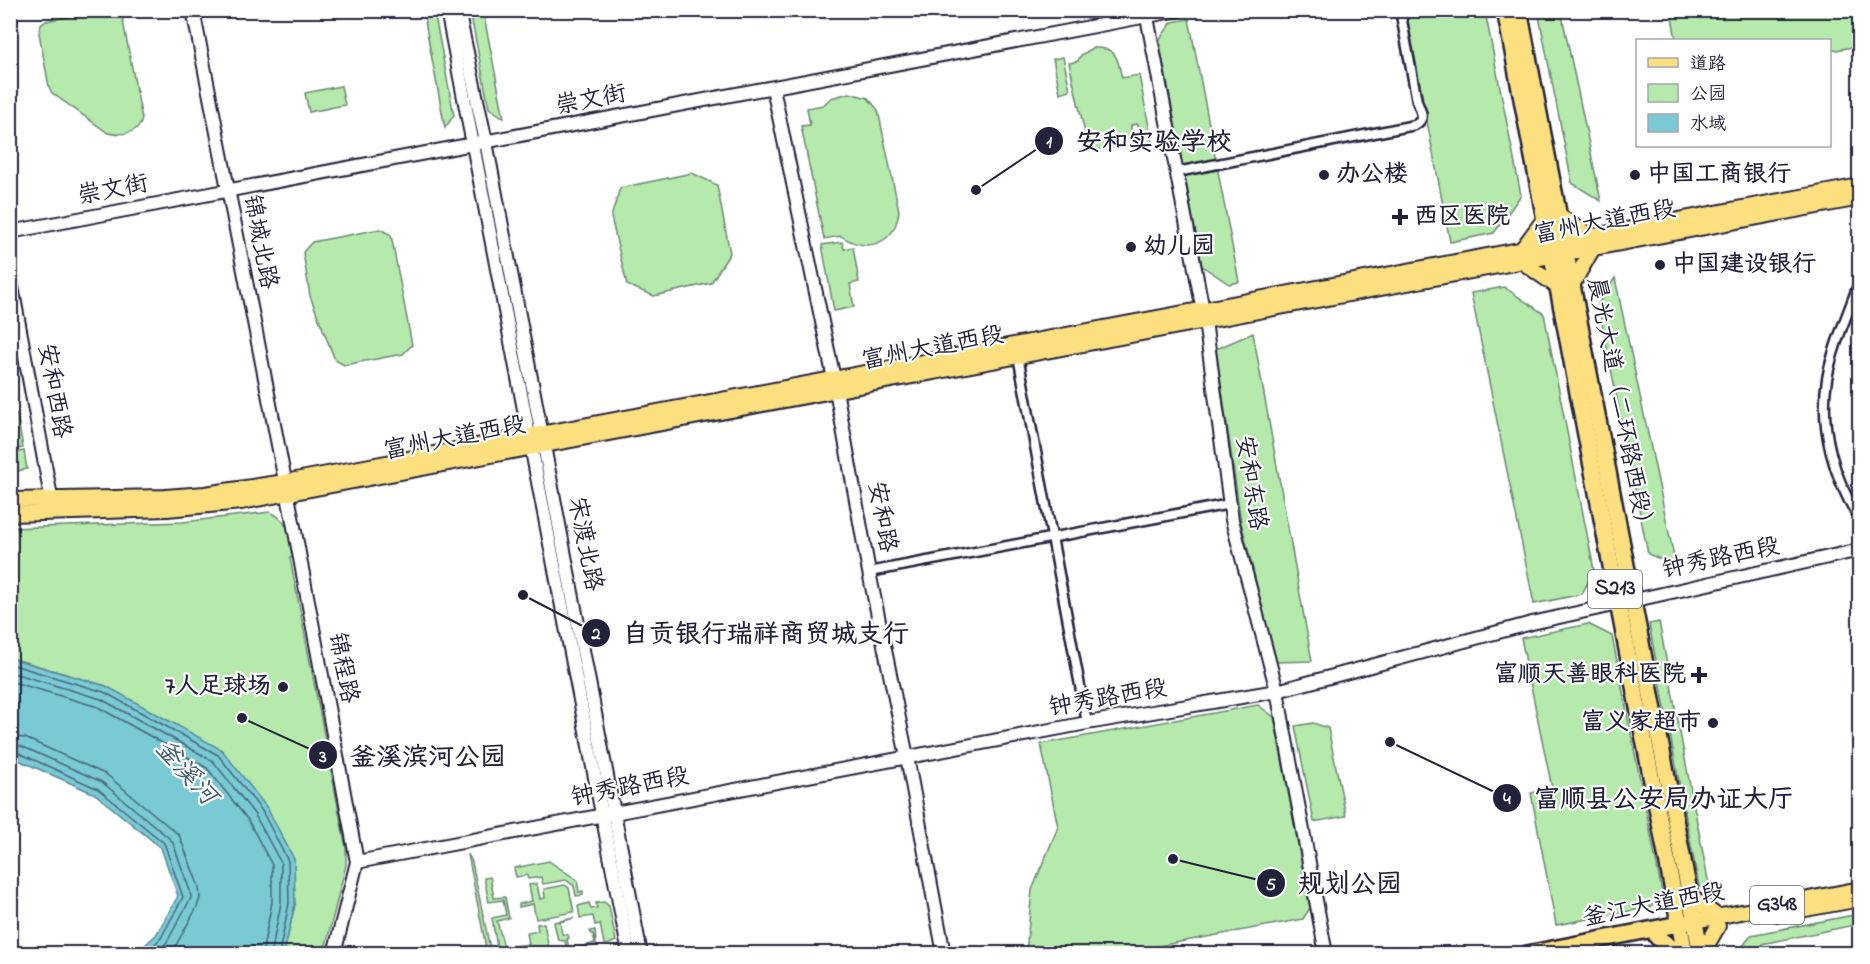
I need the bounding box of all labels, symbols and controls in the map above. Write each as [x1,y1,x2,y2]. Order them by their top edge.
legend [1636,39,1831,147]
text: 道路 [1690,52,1726,78]
street label: 崇文街 [552,77,630,125]
text: 公园 [1690,82,1726,108]
text: 水域 [1690,112,1726,138]
callout: 安和实验学校 [1034,119,1244,163]
text: 安和实验学校 [1076,125,1232,163]
text: 1 [1046,130,1052,156]
place label: 办公楼 [1336,158,1408,193]
place label: 中国工商银行 [1647,158,1791,193]
street label: 崇文街 [74,167,152,215]
marker: 办公楼 [1317,168,1331,182]
marker: 中国工商银行 [1628,168,1642,182]
street label: 锦城北路 [233,192,285,292]
street label: 富州大道西段 [1531,192,1679,254]
place label: 西区医院 [1414,200,1510,235]
marker: 西区医院 [1391,208,1409,226]
place label: 幼儿园 [1143,230,1215,265]
marker: 幼儿园 [1124,240,1138,254]
place label: 中国建设银行 [1672,248,1816,283]
marker: 中国建设银行 [1653,258,1667,272]
street label: 晨光大道（二环路西段） [1577,274,1661,540]
street label: 富州大道西段 [859,318,1007,380]
street label: 安和西路 [27,341,79,441]
street label: 富州大道西段 [381,408,529,470]
street label: 安和东路 [1225,433,1275,533]
street label: 安和路 [858,479,904,555]
street label: 宋渡北路 [558,494,610,594]
street label: 钟秀路西段 [1659,529,1783,589]
road number: S213 [1588,570,1642,608]
callout: 自贡银行瑞祥商贸城支行 [581,611,921,655]
text: 自贡银行瑞祥商贸城支行 [623,617,909,655]
text: 2 [591,622,601,648]
street label: 锦程路 [318,629,366,707]
place label: 富顺天善眼科医院 [1494,658,1686,693]
marker: 富顺天善眼科医院 [1690,666,1708,684]
place label: 7人足球场 [165,670,271,705]
street label: 钟秀路西段 [1046,671,1170,727]
marker: 7人足球场 [276,680,290,694]
place label: 富义家超市 [1581,706,1701,741]
marker: 富义家超市 [1706,716,1720,730]
water label: 釜溪河 [145,731,228,818]
callout: 釜溪滨河公园 [308,733,518,777]
text: 釜溪滨河公园 [350,740,506,778]
text: 3 [318,745,327,771]
street label: 钟秀路西段 [568,759,692,817]
callout: 富顺县公安局办证大厅 [1492,776,1806,820]
text: 富顺县公安局办证大厅 [1534,782,1794,820]
text: 4 [1503,787,1511,813]
callout: 规划公园 [1256,861,1414,905]
text: 规划公园 [1298,867,1402,905]
text: 5 [1266,873,1277,899]
street label: 釜江大道西段 [1580,875,1728,937]
road number: G348 [1750,886,1804,924]

